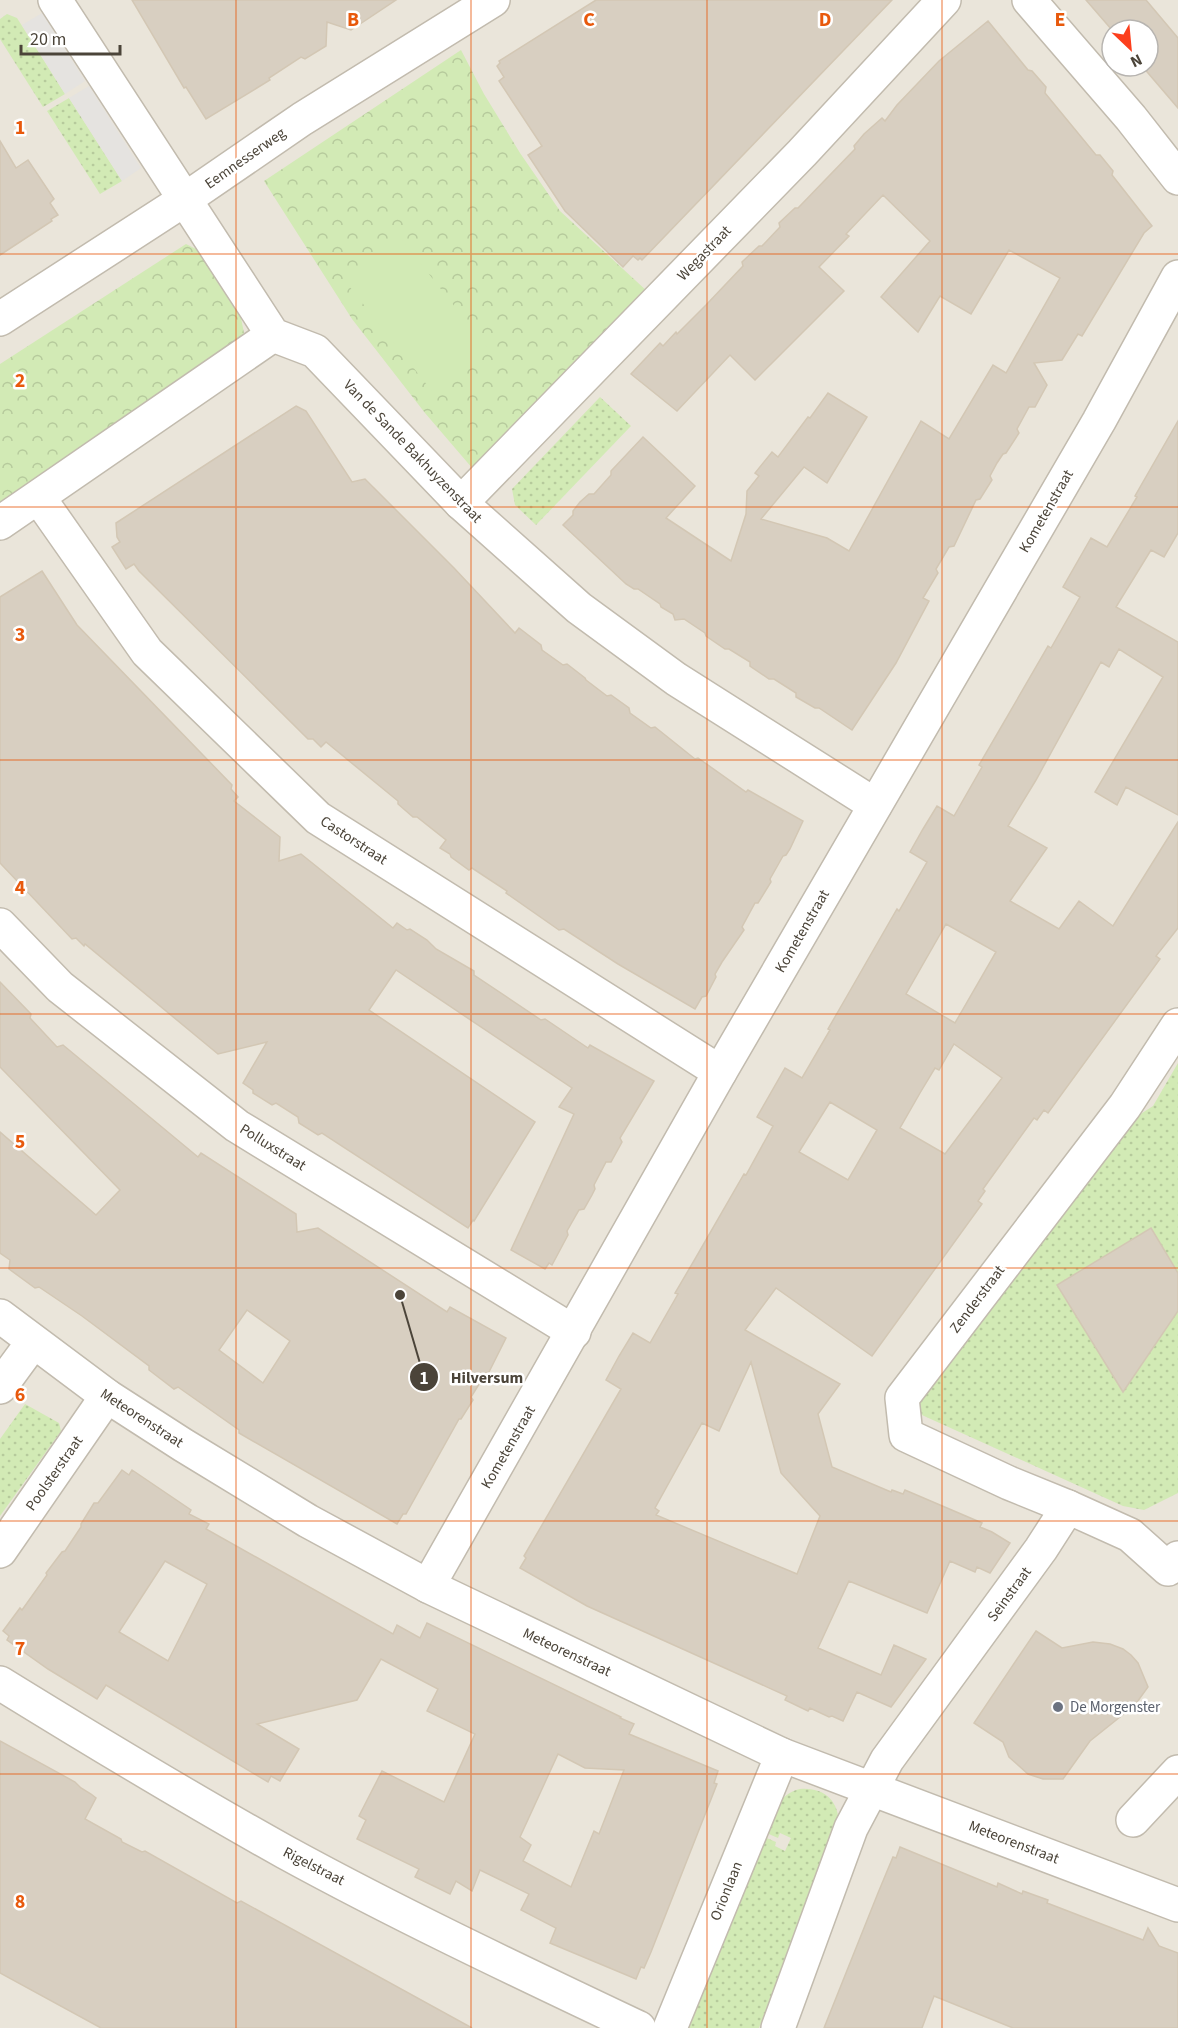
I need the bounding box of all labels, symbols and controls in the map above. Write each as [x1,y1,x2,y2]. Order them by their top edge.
text: B [347,6,359,34]
text: C [583,6,595,34]
text: D [819,6,831,34]
text: E [1055,6,1065,34]
scale bar [21,18,120,56]
north arrow [1100,18,1160,78]
text: 20 m [30,27,66,52]
text: N [1127,48,1146,73]
text: 1 [15,114,25,142]
street label: Eemnesserweg [201,122,290,194]
street label: Wegastraat [673,221,736,286]
text: 2 [15,367,25,395]
street label: Van de Sande Bakhuyzenstraat [338,375,487,528]
street label: Kometenstraat [1014,466,1079,557]
text: 3 [15,621,25,649]
street label: Castorstraat [316,811,391,870]
text: 4 [15,874,26,902]
street label: Kometenstraat [770,886,835,977]
street label: Polluxstraat [236,1119,310,1176]
text: 5 [15,1128,25,1156]
street label: Zenderstraat [945,1261,1010,1338]
callout: Hilversum [409,1360,535,1394]
text: 1 [419,1366,429,1391]
text: Hilversum [451,1367,523,1389]
text: 6 [15,1381,25,1409]
street label: Meteorenstraat [96,1384,187,1453]
street label: Kometenstraat [476,1402,541,1493]
street label: Poolsterstraat [21,1431,88,1515]
street label: Seinstraat [982,1563,1036,1626]
street label: Meteorenstraat [519,1623,614,1682]
text: 7 [15,1635,25,1663]
place label: De Morgenster [1070,1697,1161,1718]
marker: De Morgenster [1051,1700,1065,1714]
street label: Meteorenstraat [966,1816,1062,1869]
street label: Rigelstraat [279,1842,348,1891]
street label: Orionlaan [705,1858,748,1924]
text: 8 [15,1888,25,1916]

